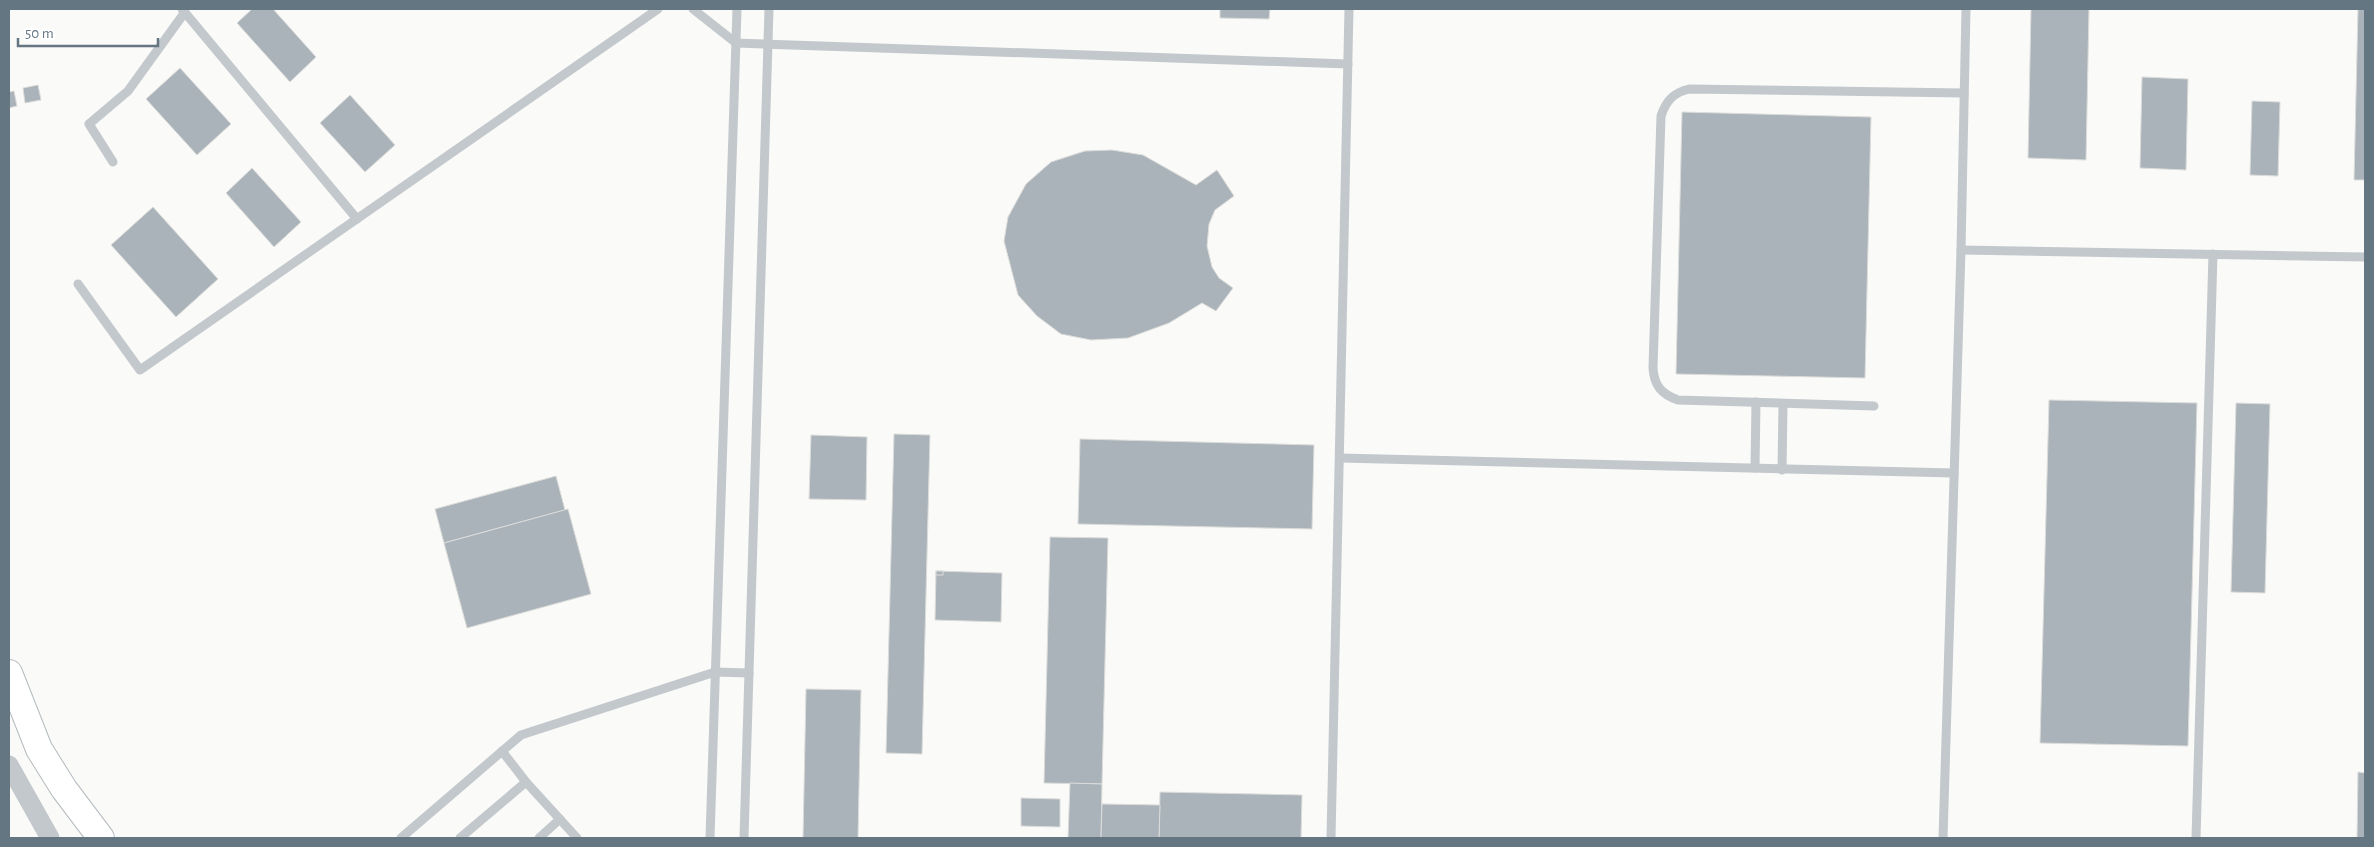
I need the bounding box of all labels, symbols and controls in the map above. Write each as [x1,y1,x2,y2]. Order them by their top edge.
scale bar [18,15,158,47]
text: 50 m [25,26,54,41]

